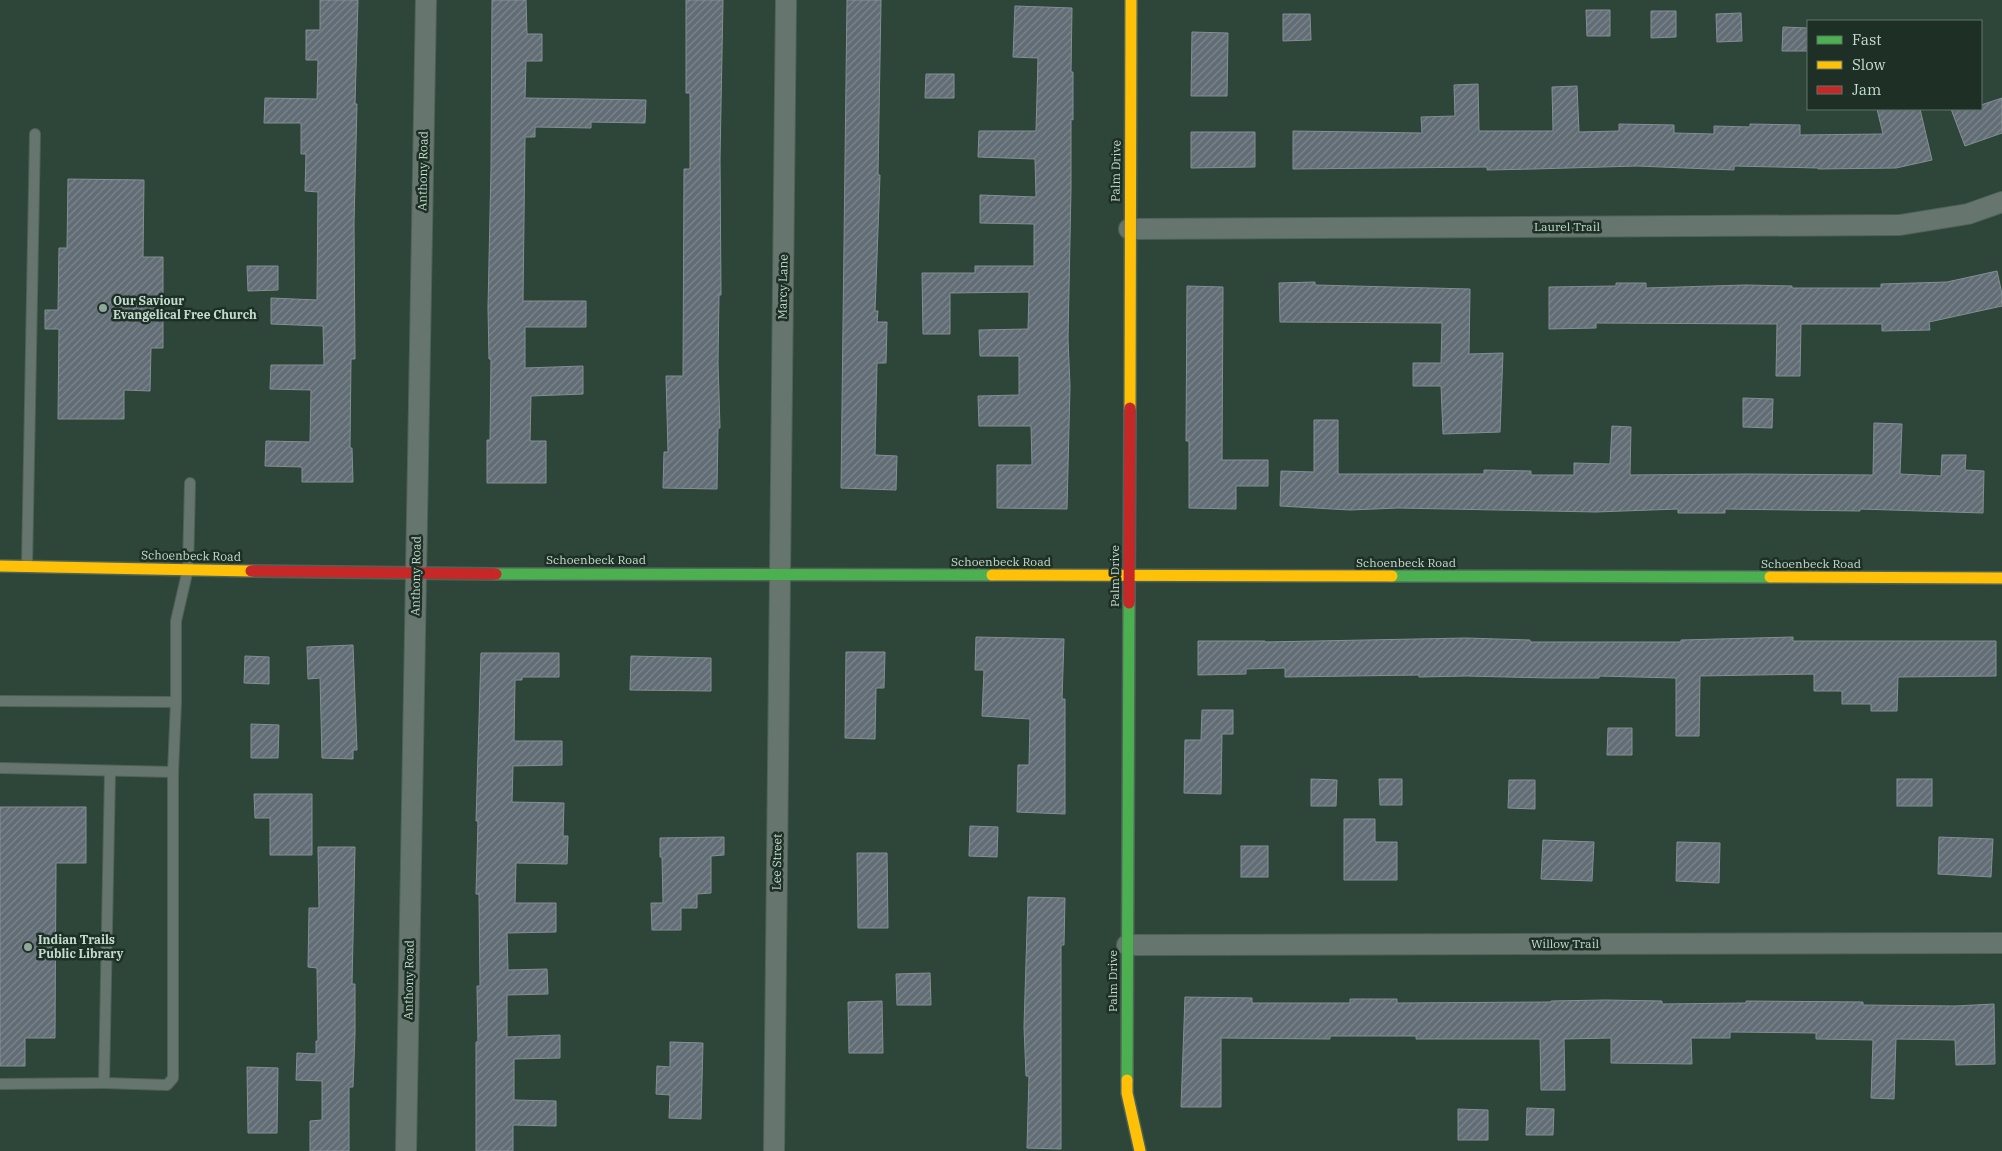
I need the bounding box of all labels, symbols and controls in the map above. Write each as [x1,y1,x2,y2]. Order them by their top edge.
legend [1807,20,1982,110]
text: Fast [1852,30,1882,49]
text: Slow [1852,55,1886,74]
text: Jam [1852,80,1881,99]
street label: Anthony Road [414,131,431,211]
street label: Palm Drive [1107,140,1124,202]
street label: Laurel Trail [1534,219,1600,234]
street label: Marcy Lane [774,254,791,320]
place label: Our Saviour Evangelical Free Church [113,293,257,322]
marker: Our Saviour Evangelical Free Church [97,302,109,314]
street label: Anthony Road [407,536,424,616]
street label: Palm Drive [1107,545,1122,607]
street label: Schoenbeck Road [141,547,241,564]
street label: Schoenbeck Road [546,552,646,567]
street label: Schoenbeck Road [951,554,1051,569]
street label: Schoenbeck Road [1356,555,1456,570]
street label: Schoenbeck Road [1761,556,1861,571]
street label: Lee Street [769,834,784,890]
place label: Indian Trails Public Library [38,932,124,961]
street label: Willow Trail [1531,936,1599,951]
street label: Anthony Road [400,940,417,1020]
marker: Indian Trails Public Library [22,941,34,953]
street label: Palm Drive [1105,950,1120,1012]

